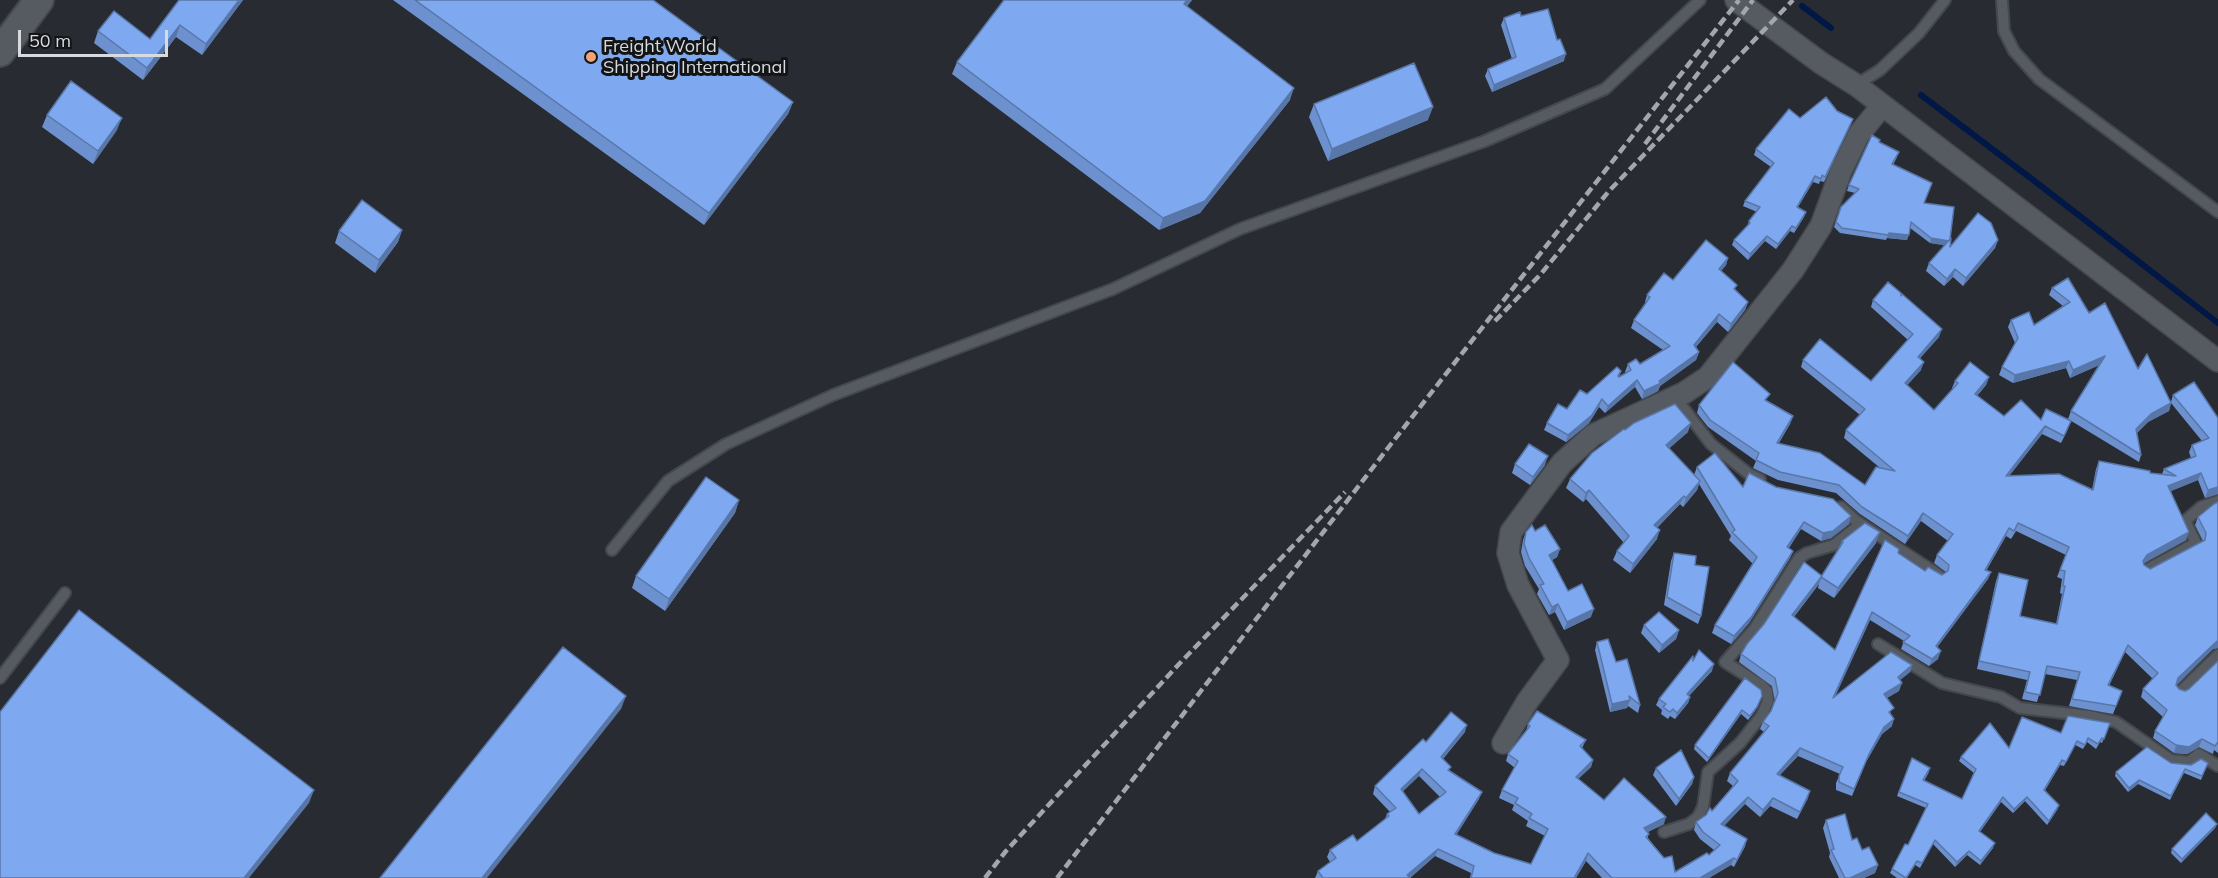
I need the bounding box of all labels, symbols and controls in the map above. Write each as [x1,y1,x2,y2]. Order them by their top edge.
scale bar [21,18,171,56]
text: 50 m [29,29,71,52]
place label: Freight World Shipping International [603,36,787,78]
marker: Freight World Shipping International [584,50,598,64]

